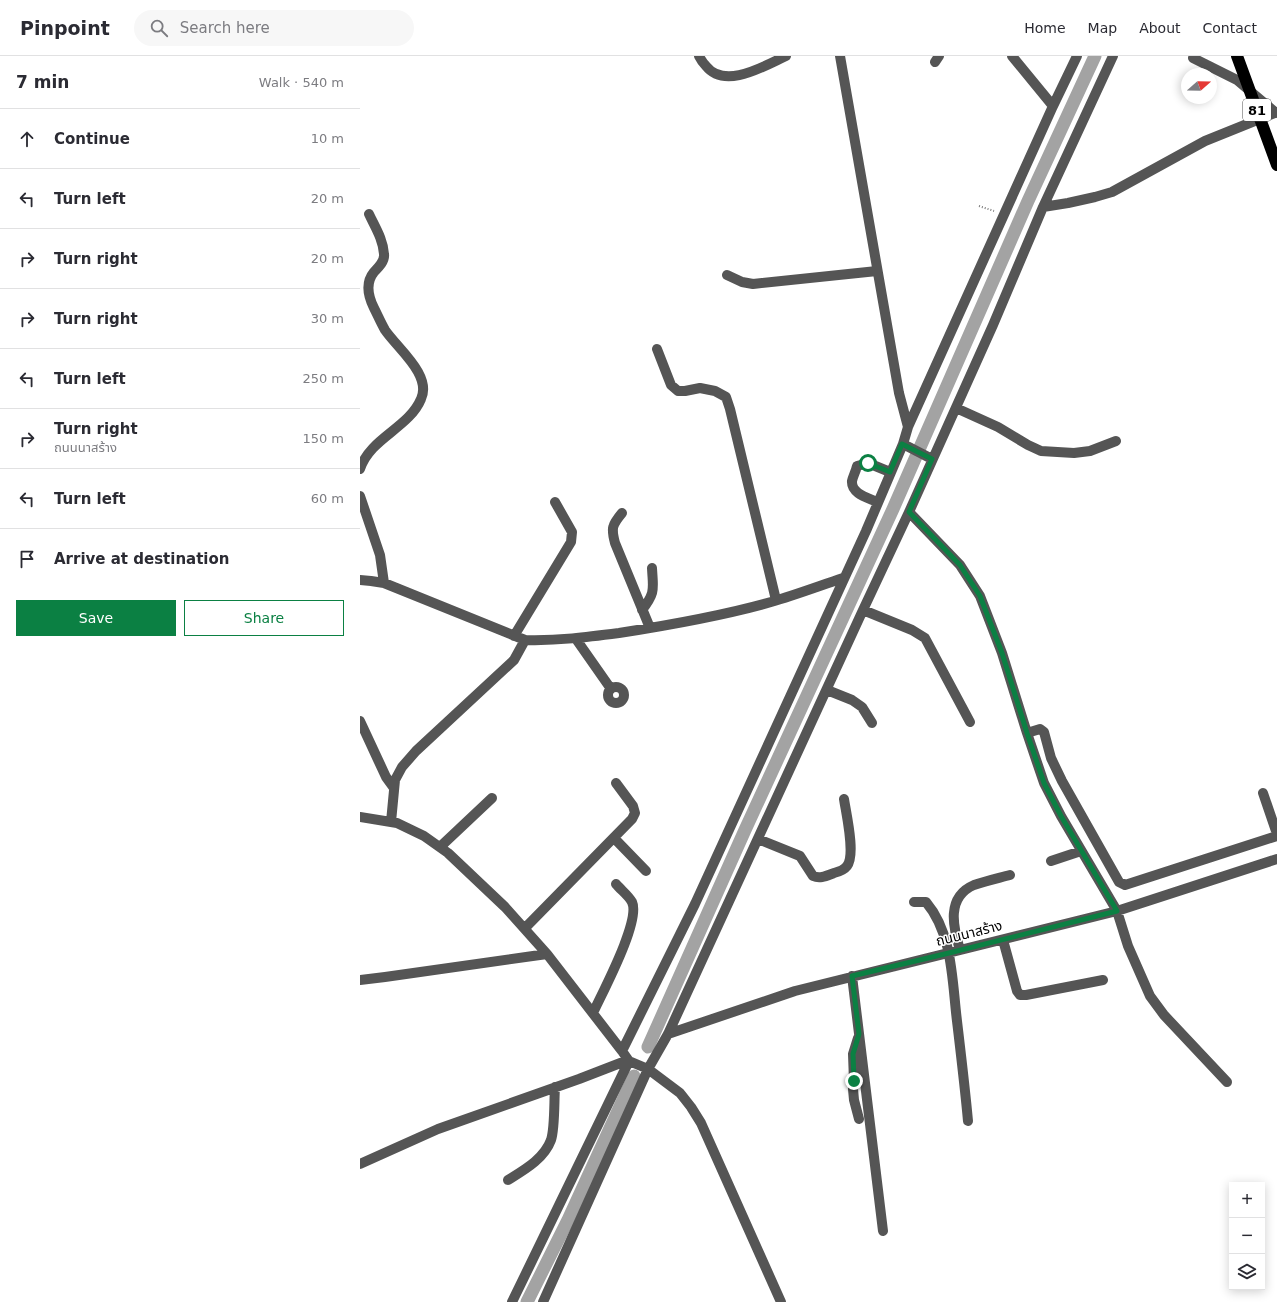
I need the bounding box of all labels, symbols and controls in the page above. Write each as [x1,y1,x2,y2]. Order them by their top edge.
search box [134,10,414,46]
text: Pinpoint [20,17,110,39]
icon: search [148,17,170,39]
text: Search here [180,19,270,37]
text: Home [1024,20,1066,36]
text: Map [1088,20,1117,36]
text: About [1139,20,1181,36]
text: Contact [1203,20,1257,36]
north arrow [1181,68,1217,104]
text: 7 min [16,72,69,92]
text: Walk · 540 m [259,75,344,90]
road number: 81 [1243,99,1271,121]
icon: ahead [16,128,38,150]
text: Continue [54,130,130,148]
text: 10 m [311,131,344,146]
icon: left [16,188,38,210]
text: Turn left [54,190,126,208]
text: 20 m [311,191,344,206]
icon: right [16,248,38,270]
text: Turn right [54,250,138,268]
text: 20 m [311,251,344,266]
icon: right [16,308,38,330]
text: Turn right [54,310,138,328]
text: 30 m [311,311,344,326]
icon: left [16,368,38,390]
text: Turn left [54,370,126,388]
text: 250 m [302,371,344,386]
text: Turn right [54,420,138,438]
icon: right [16,428,38,450]
text: 150 m [302,431,344,446]
text: ถนนนาสร้าง [54,440,117,455]
route start [859,454,877,472]
icon: left [16,488,38,510]
text: Turn left [54,490,126,508]
text: 60 m [311,491,344,506]
icon: arrive [16,548,38,570]
text: Arrive at destination [54,550,229,568]
button: Save [16,600,176,636]
button: Share [184,600,344,636]
street label: ถนนนาสร้าง [934,917,1004,949]
route end [845,1072,863,1090]
map controls [1229,1182,1265,1290]
button: + [1229,1182,1265,1218]
button: − [1229,1218,1265,1254]
button: layers [1229,1254,1265,1290]

